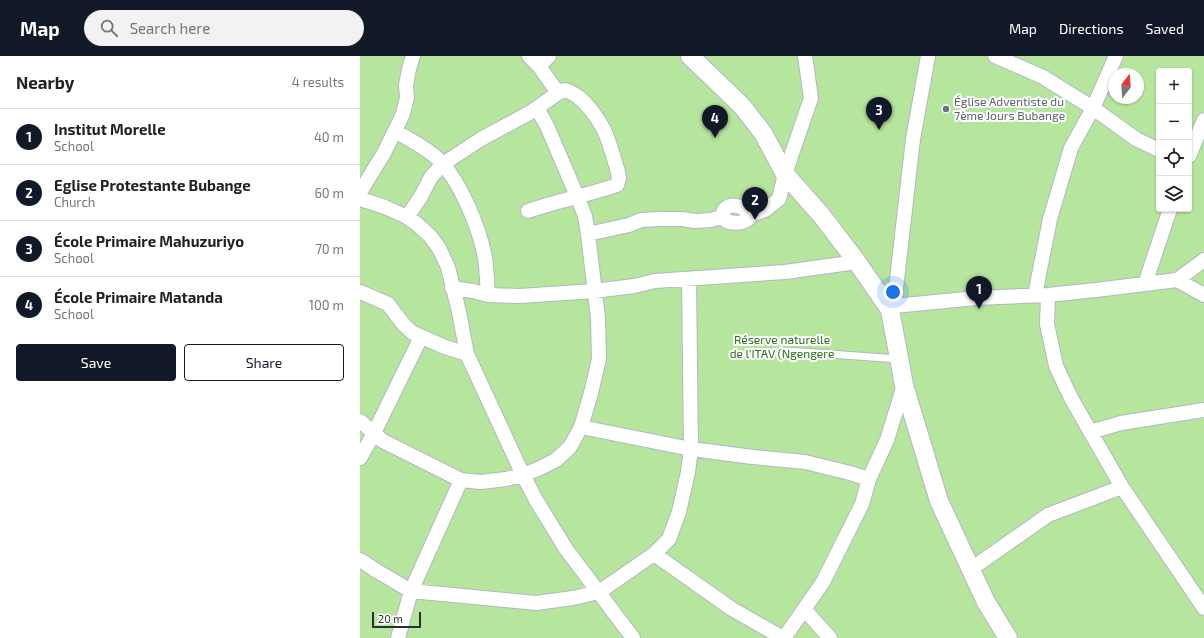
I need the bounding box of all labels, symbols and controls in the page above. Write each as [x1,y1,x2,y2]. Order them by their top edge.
search box [84,10,364,46]
text: Map [20,17,60,40]
icon: search [98,17,120,39]
text: Search here [130,19,210,37]
text: Map [1009,20,1037,37]
text: Directions [1059,20,1124,37]
text: Saved [1146,20,1184,37]
north arrow [1108,68,1144,104]
map controls [1156,68,1192,212]
button: + [1156,68,1192,104]
text: Nearby [16,72,74,92]
text: 4 results [292,74,344,90]
place label: Église Adventiste du 7ème Jours Bubange [954,94,1065,122]
pin: 3 [866,97,892,130]
marker: Église Adventiste du 7ème Jours Bubange [941,104,951,114]
button: − [1156,104,1192,140]
pin: 4 [702,105,728,138]
text: Institut Morelle [54,120,166,138]
text: 1 [26,129,32,145]
text: 40 m [314,129,344,145]
text: School [54,138,94,154]
button: locate [1156,140,1192,176]
text: Eglise Protestante Bubange [54,176,251,194]
button: layers [1156,176,1192,212]
text: 2 [25,185,33,201]
text: 60 m [314,185,344,201]
pin: 2 [742,187,768,220]
text: Church [54,194,95,210]
text: École Primaire Mahuzuriyo [54,232,244,250]
text: 3 [25,241,33,257]
text: 70 m [315,241,344,257]
text: School [54,250,94,266]
pin: 1 [966,276,992,309]
your location [883,282,903,302]
text: École Primaire Matanda [54,288,223,306]
text: 4 [25,297,33,313]
text: 100 m [309,297,344,313]
text: School [54,306,94,322]
park label: Réserve naturelle de l'ITAV (Ngengere [730,332,834,360]
button: Save [16,344,176,381]
button: Share [184,344,344,381]
scale bar [372,610,421,629]
text: 20 m [378,612,403,625]

